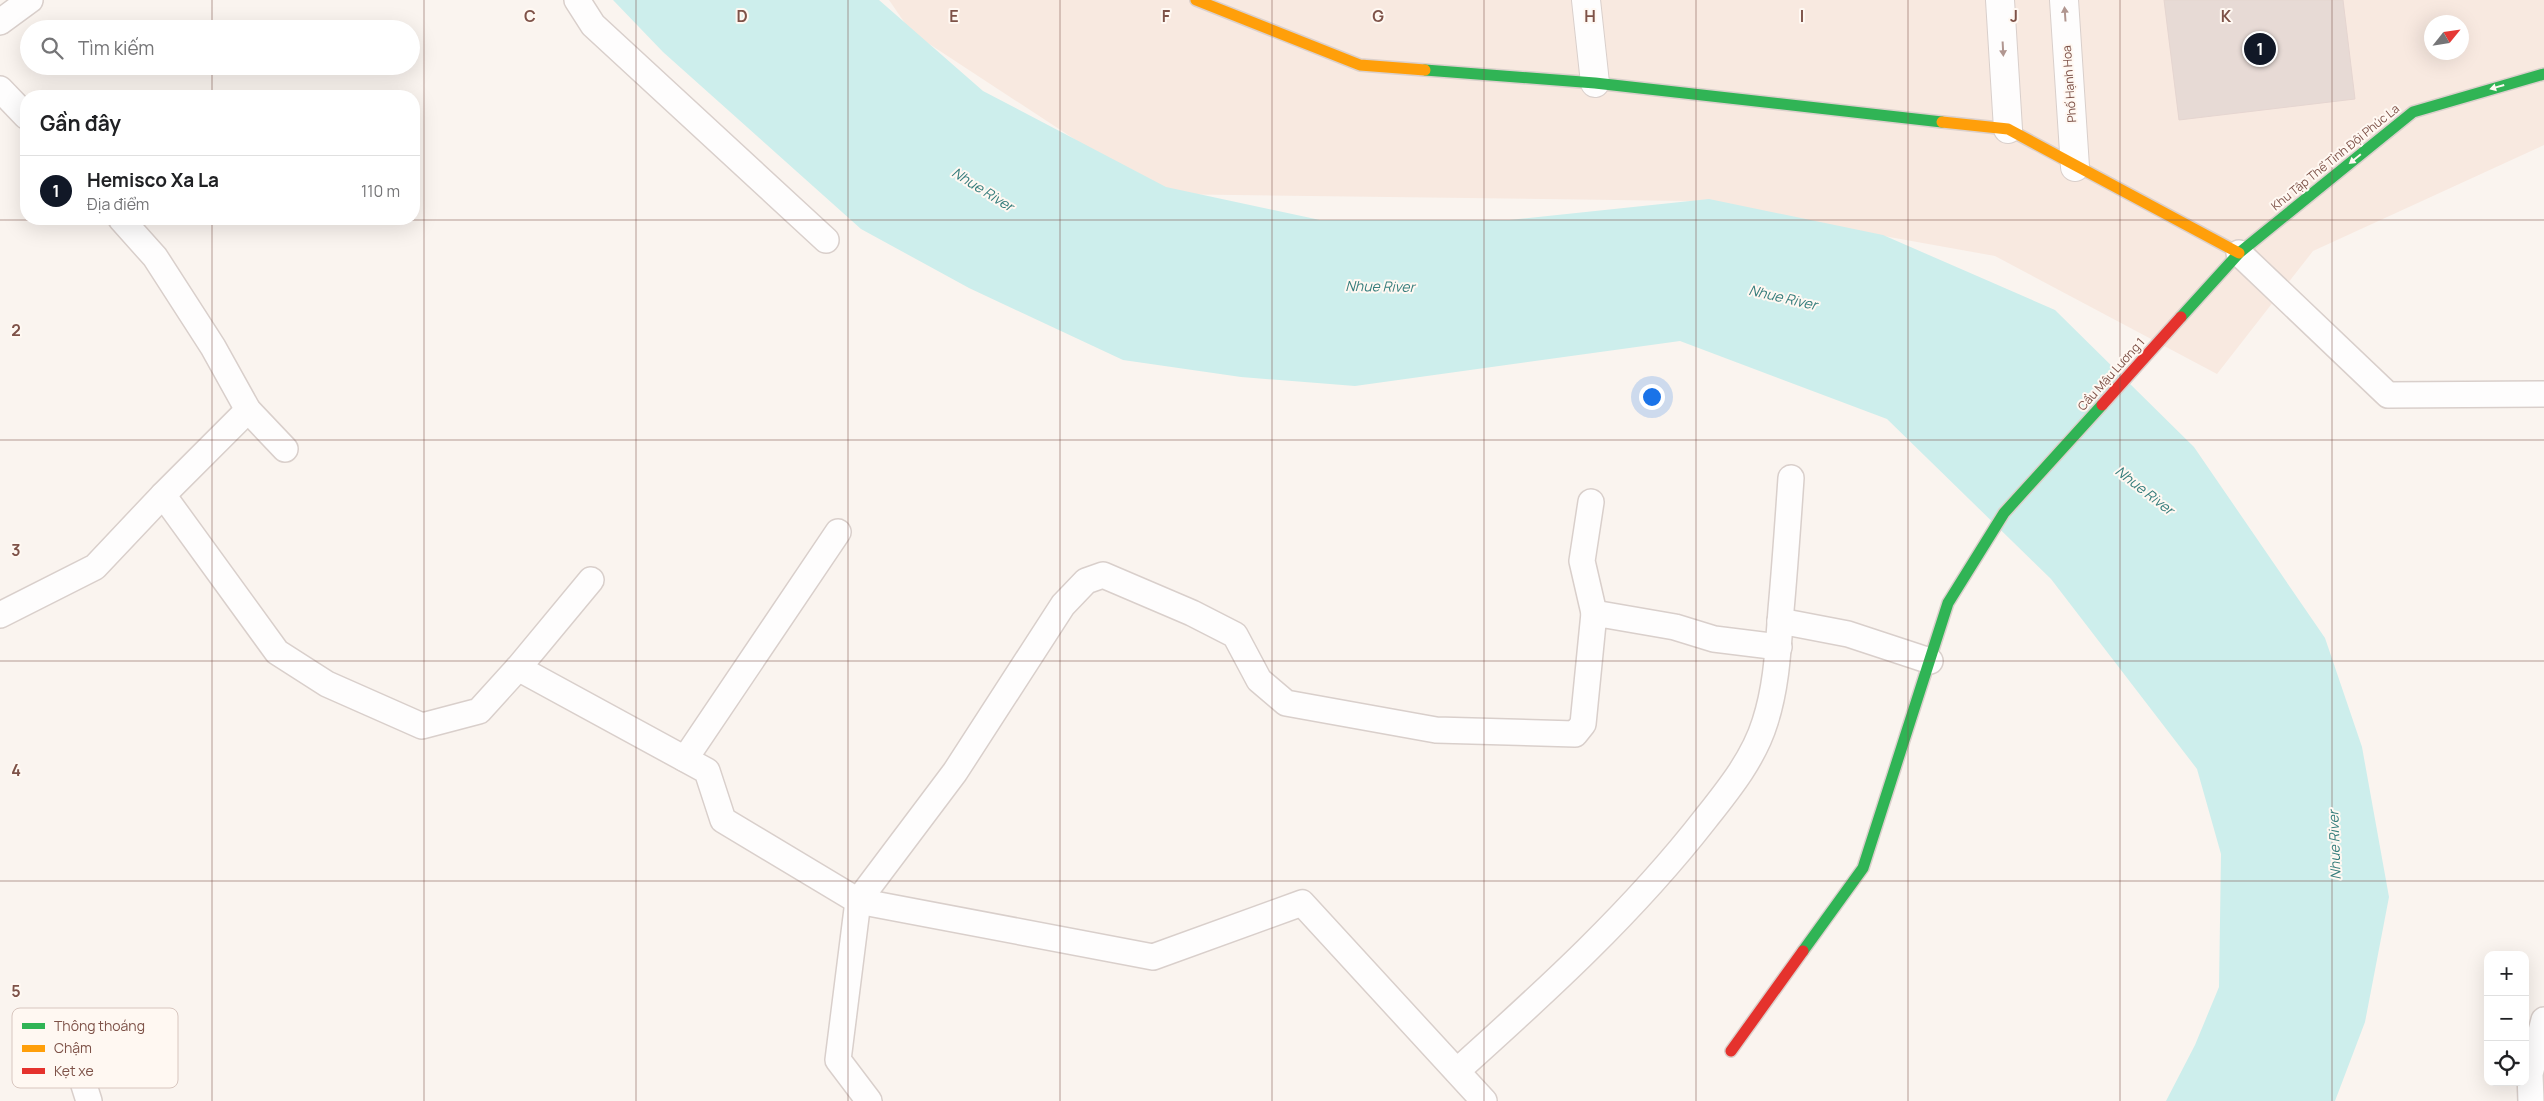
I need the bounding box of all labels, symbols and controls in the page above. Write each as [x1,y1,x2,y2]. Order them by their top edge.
text: C [524,5,536,27]
text: D [736,5,748,27]
text: E [949,5,959,27]
text: F [1162,5,1171,27]
text: G [1372,5,1384,27]
text: H [1584,5,1596,27]
text: I [1800,5,1804,27]
text: J [2010,5,2018,27]
one-way arrow [2060,5,2068,21]
text: K [2221,5,2232,27]
north arrow [2424,15,2469,60]
search box [20,20,420,75]
pin: 1 [2244,30,2276,68]
icon: search [38,34,66,62]
text: Tìm kiếm [78,35,154,61]
one-way arrow [1999,41,2007,57]
street label: Phố Hạnh Hoa [2058,45,2080,123]
one-way arrow [2490,84,2505,92]
street label: Khu Tập Thể Tỉnh Đội Phúc La [2267,100,2403,214]
text: Gần đây [40,109,121,137]
one-way arrow [2349,154,2362,165]
water label: Nhue River [949,163,1019,216]
text: Hemisco Xa La [87,167,219,193]
text: 1 [52,180,60,202]
text: 110 m [361,180,400,202]
text: Địa điểm [87,193,149,215]
water label: Nhue River [1345,276,1417,296]
water label: Nhue River [1747,280,1821,314]
text: 2 [11,319,21,341]
street label: Cầu Mậu Lương 1 [2074,334,2148,414]
your location [1639,384,1665,410]
water label: Nhue River [2112,461,2180,520]
text: 3 [11,539,21,561]
text: 4 [11,759,21,781]
water label: Nhue River [2323,808,2345,880]
map controls [2484,951,2529,1086]
button: + [2484,951,2529,996]
text: 5 [11,980,21,1002]
button: − [2484,996,2529,1041]
legend [12,1008,178,1088]
text: Thông thoáng [54,1016,145,1035]
text: Chậm [54,1038,92,1057]
button: locate [2484,1041,2529,1086]
text: Kẹt xe [54,1061,94,1080]

